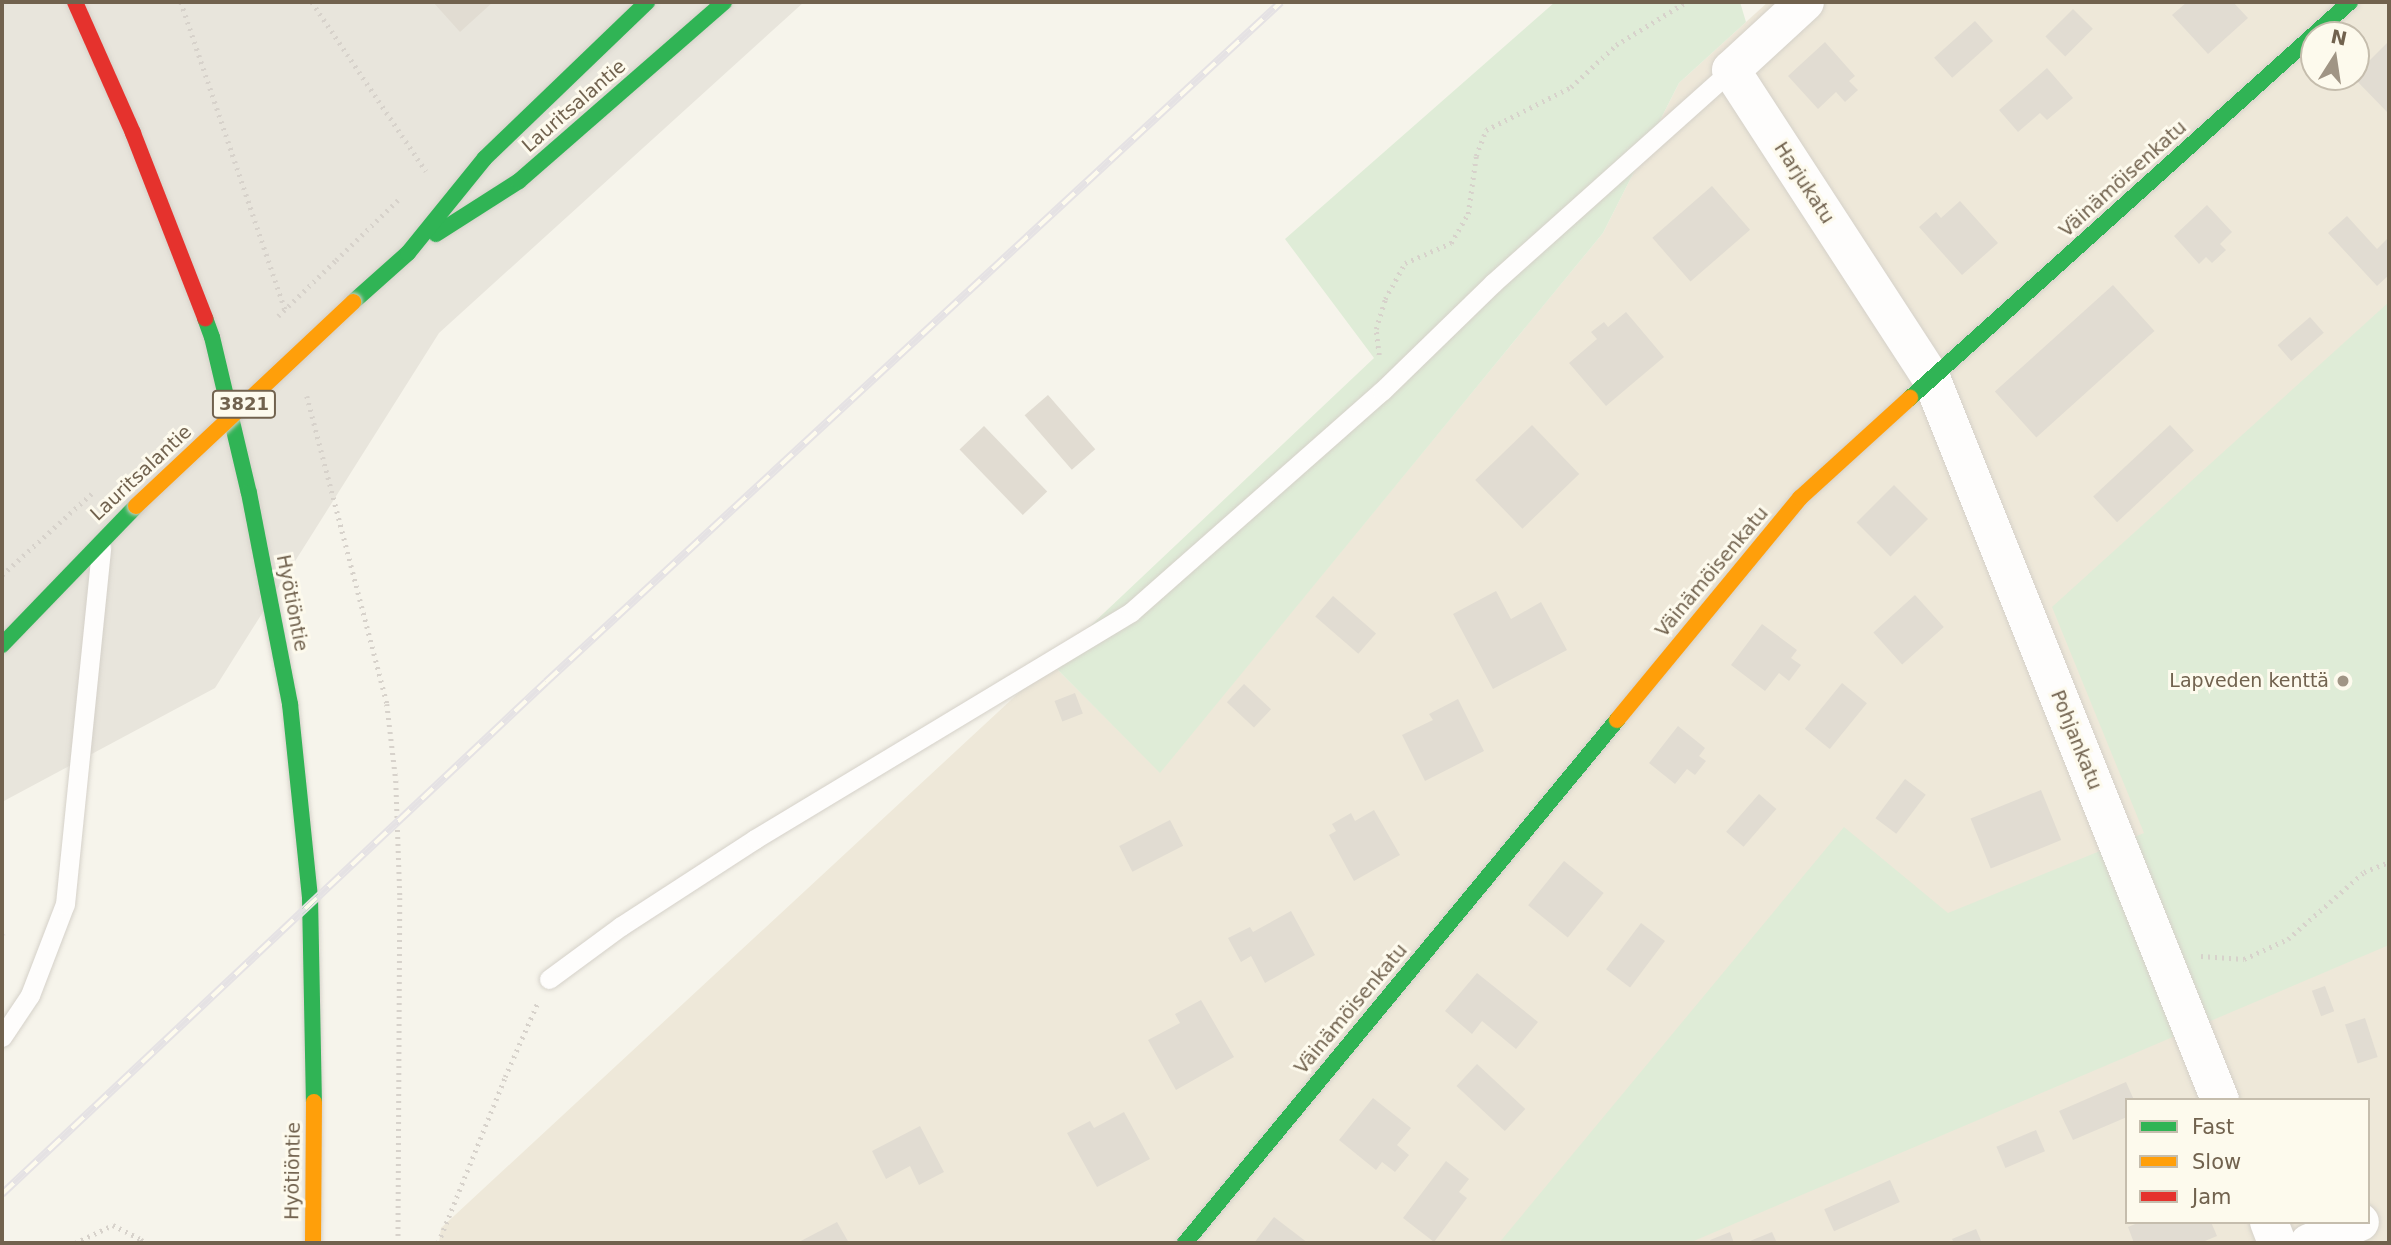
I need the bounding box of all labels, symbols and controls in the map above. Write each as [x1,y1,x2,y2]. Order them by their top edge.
north arrow [2300,21,2370,91]
text: N [2329,25,2349,50]
street label: Lauritsalantie [518,55,630,157]
street label: Väinämöisenkatu [2055,116,2191,242]
street label: Harjukatu [1769,138,1839,228]
road number: 3821 [211,390,277,418]
street label: Lauritsalantie [86,420,196,526]
street label: Väinämöisenkatu [1651,502,1773,642]
street label: Hyötiöntie [271,553,313,653]
place label: Lapveden kenttä [2169,670,2329,692]
marker: Lapveden kenttä [2335,673,2351,689]
street label: Pohjankatu [2046,687,2106,793]
street label: Väinämöisenkatu [1290,939,1412,1079]
legend [2125,1098,2370,1224]
text: Fast [2192,1115,2234,1139]
street label: Hyötiöntie [281,1122,305,1220]
text: Slow [2192,1150,2241,1174]
text: Jam [2192,1185,2232,1209]

